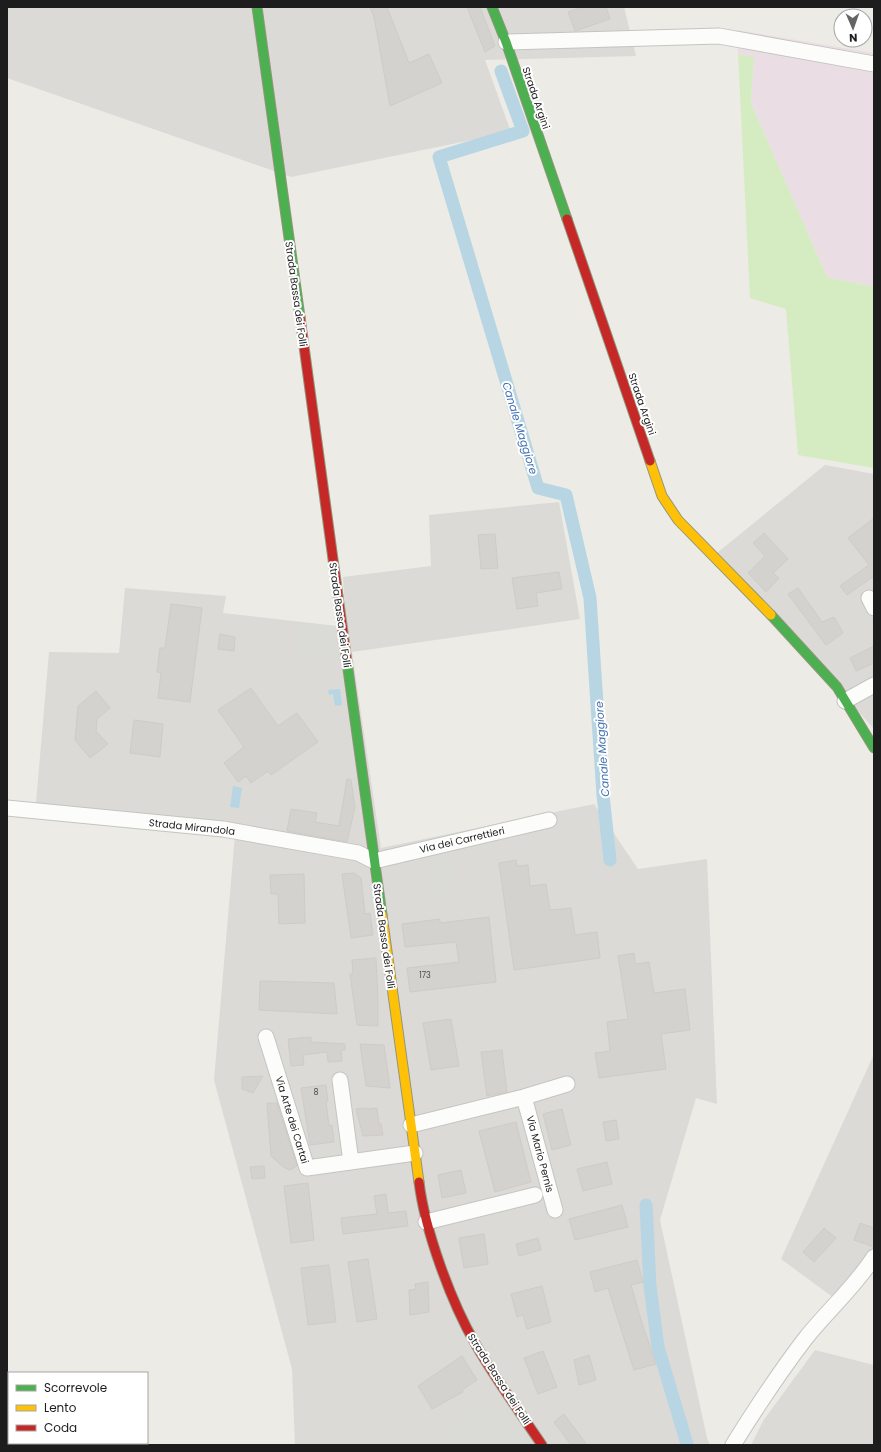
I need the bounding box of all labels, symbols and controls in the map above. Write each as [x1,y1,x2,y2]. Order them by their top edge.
north arrow [833,8,873,48]
text: N [849,30,858,46]
street label: Strada Argini [518,65,554,131]
street label: Strada Bassa dei Folli [281,241,311,347]
street label: Strada Argini [624,371,660,437]
water label: Canale Maggiore [498,380,542,476]
street label: Strada Bassa dei Folli [325,562,355,668]
water label: Canale Maggiore [591,701,613,797]
street label: Strada Mirandola [148,815,236,839]
street label: Via dei Carrettieri [418,823,506,857]
street label: Strada Bassa dei Folli [369,883,399,989]
house number: 173 [419,970,431,981]
street label: Via Arte dei Cartai [272,1074,312,1166]
house number: 8 [313,1087,319,1098]
street label: Via Mario Pernis [523,1114,557,1194]
street label: Strada Bassa dei Folli [464,1331,534,1427]
legend [8,1372,148,1444]
text: Scorrevole [44,1379,107,1396]
text: Lento [44,1399,77,1416]
text: Coda [44,1419,77,1436]

